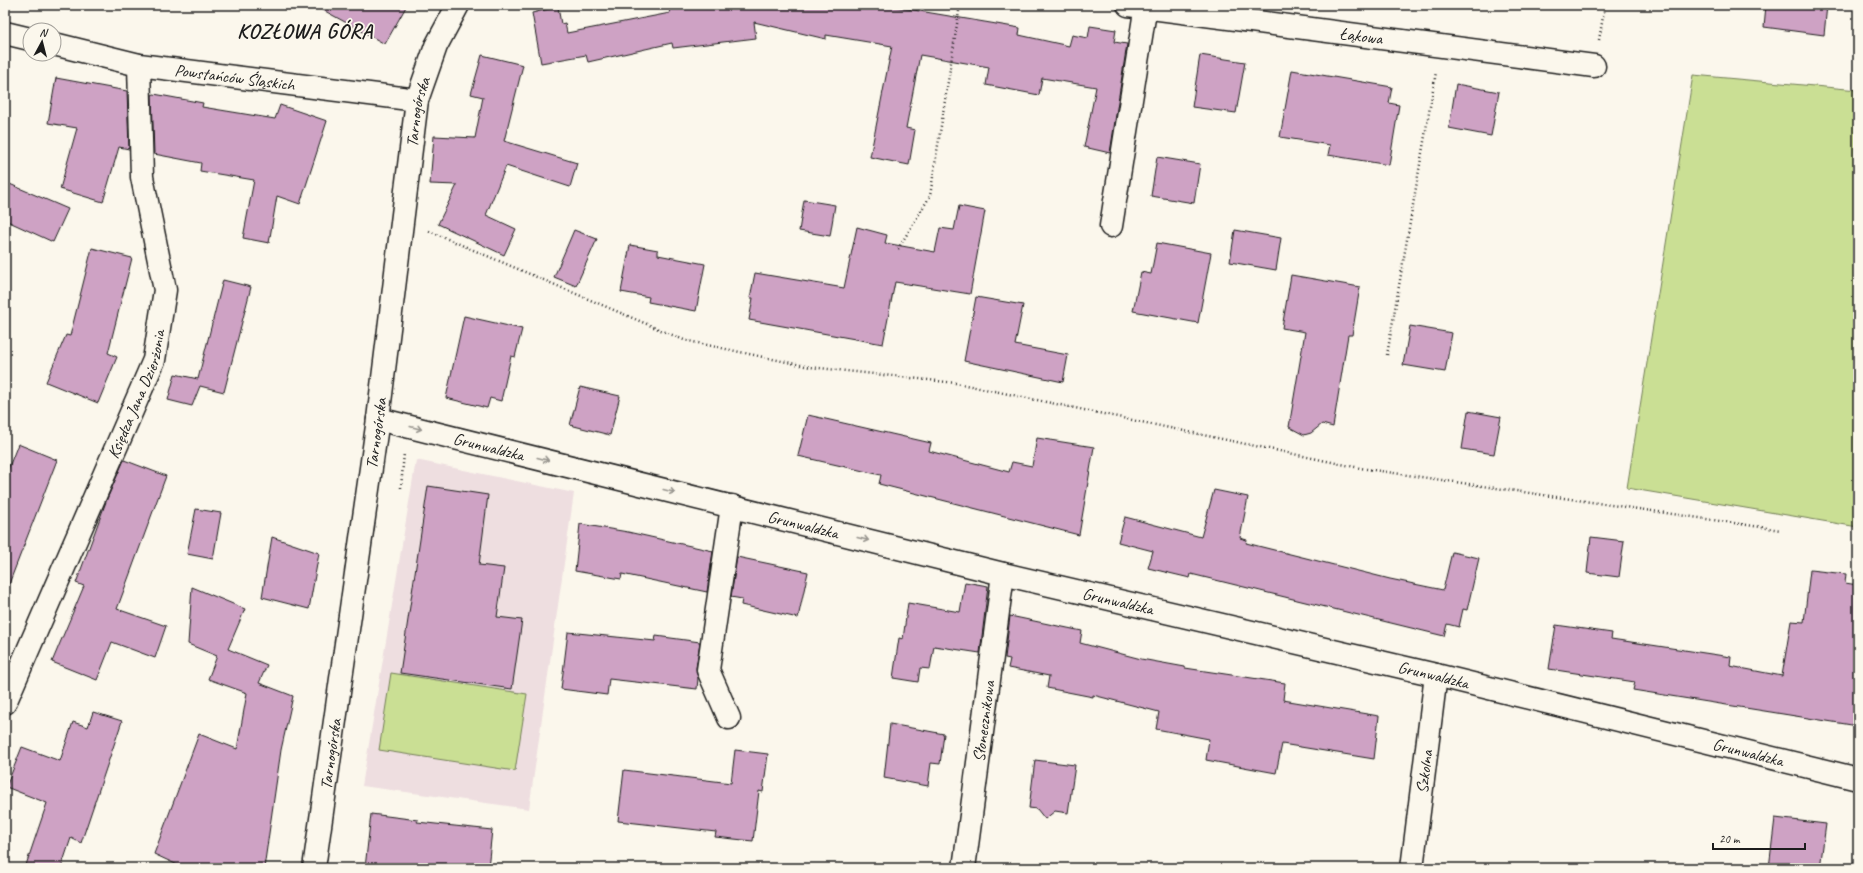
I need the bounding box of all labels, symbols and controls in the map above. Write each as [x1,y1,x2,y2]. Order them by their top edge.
district label: KOZŁOWA GÓRA [237,18,373,44]
north arrow [22,22,62,62]
street label: Łąkowa [1338,22,1385,49]
text: N [39,25,50,40]
street label: Powstańców Śląskich [173,59,297,95]
street label: Tarnogórska [401,73,435,148]
street label: Księdza Jana Dzierżonia [102,327,169,461]
street label: Tarnogórska [361,395,391,470]
one-way arrow [410,425,423,432]
street label: Grunwaldzka [451,428,528,466]
one-way arrow [536,456,549,463]
one-way arrow [662,487,675,495]
street label: Grunwaldzka [766,506,843,544]
one-way arrow [856,535,869,543]
street label: Grunwaldzka [1080,582,1157,620]
street label: Grunwaldzka [1396,656,1473,694]
street label: Słonecznikowa [968,678,999,763]
street label: Tarnogórska [315,716,346,791]
street label: Grunwaldzka [1711,733,1788,771]
street label: Szkolna [1411,748,1437,795]
scale bar [1713,825,1805,851]
text: 20 m [1719,831,1741,847]

